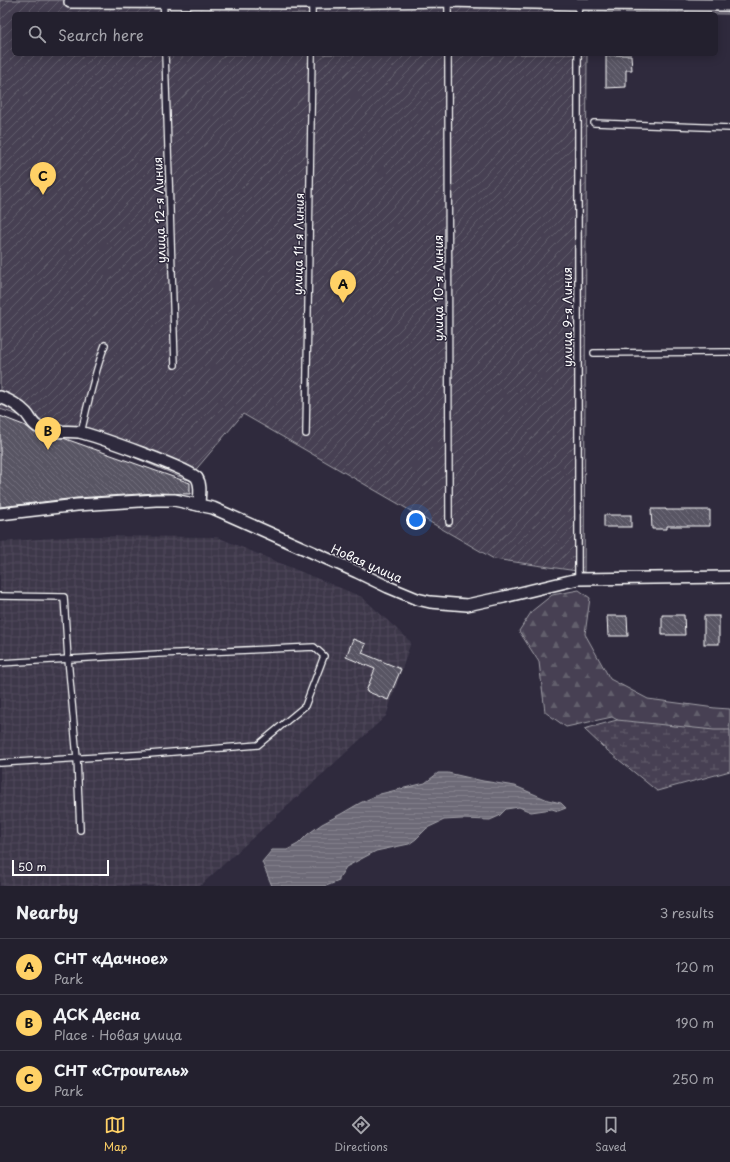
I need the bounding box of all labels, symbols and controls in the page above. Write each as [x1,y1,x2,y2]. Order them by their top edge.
search box [12,12,718,56]
icon: search [26,23,48,45]
text: Search here [58,23,144,46]
street label: улица 12-я Линия [148,157,170,263]
pin: C [30,162,56,195]
street label: улица 11-я Линия [288,193,308,295]
street label: улица 10-я Линия [429,235,447,341]
street label: улица 9-я Линия [558,267,576,367]
pin: A [330,270,356,303]
pin: B [35,417,61,450]
your location [406,510,426,530]
street label: Новая улица [328,539,406,587]
scale bar [12,858,109,877]
text: 50 m [18,858,47,875]
text: Nearby [16,899,78,925]
text: 3 results [660,903,714,922]
text: СНТ «Дачное» [54,946,168,969]
text: A [24,957,34,976]
text: 120 m [675,957,714,976]
text: Park [54,969,83,988]
text: ДСК Десна [54,1002,140,1025]
text: B [25,1013,33,1032]
text: 190 m [675,1013,714,1032]
text: Place · Новая улица [54,1025,182,1044]
text: СНТ «Строитель» [54,1058,189,1081]
text: C [24,1069,34,1088]
text: 250 m [672,1069,714,1088]
text: Park [54,1081,83,1100]
tab: Map [104,1114,127,1155]
tab: Directions [334,1114,388,1155]
tab: Saved [595,1114,626,1155]

